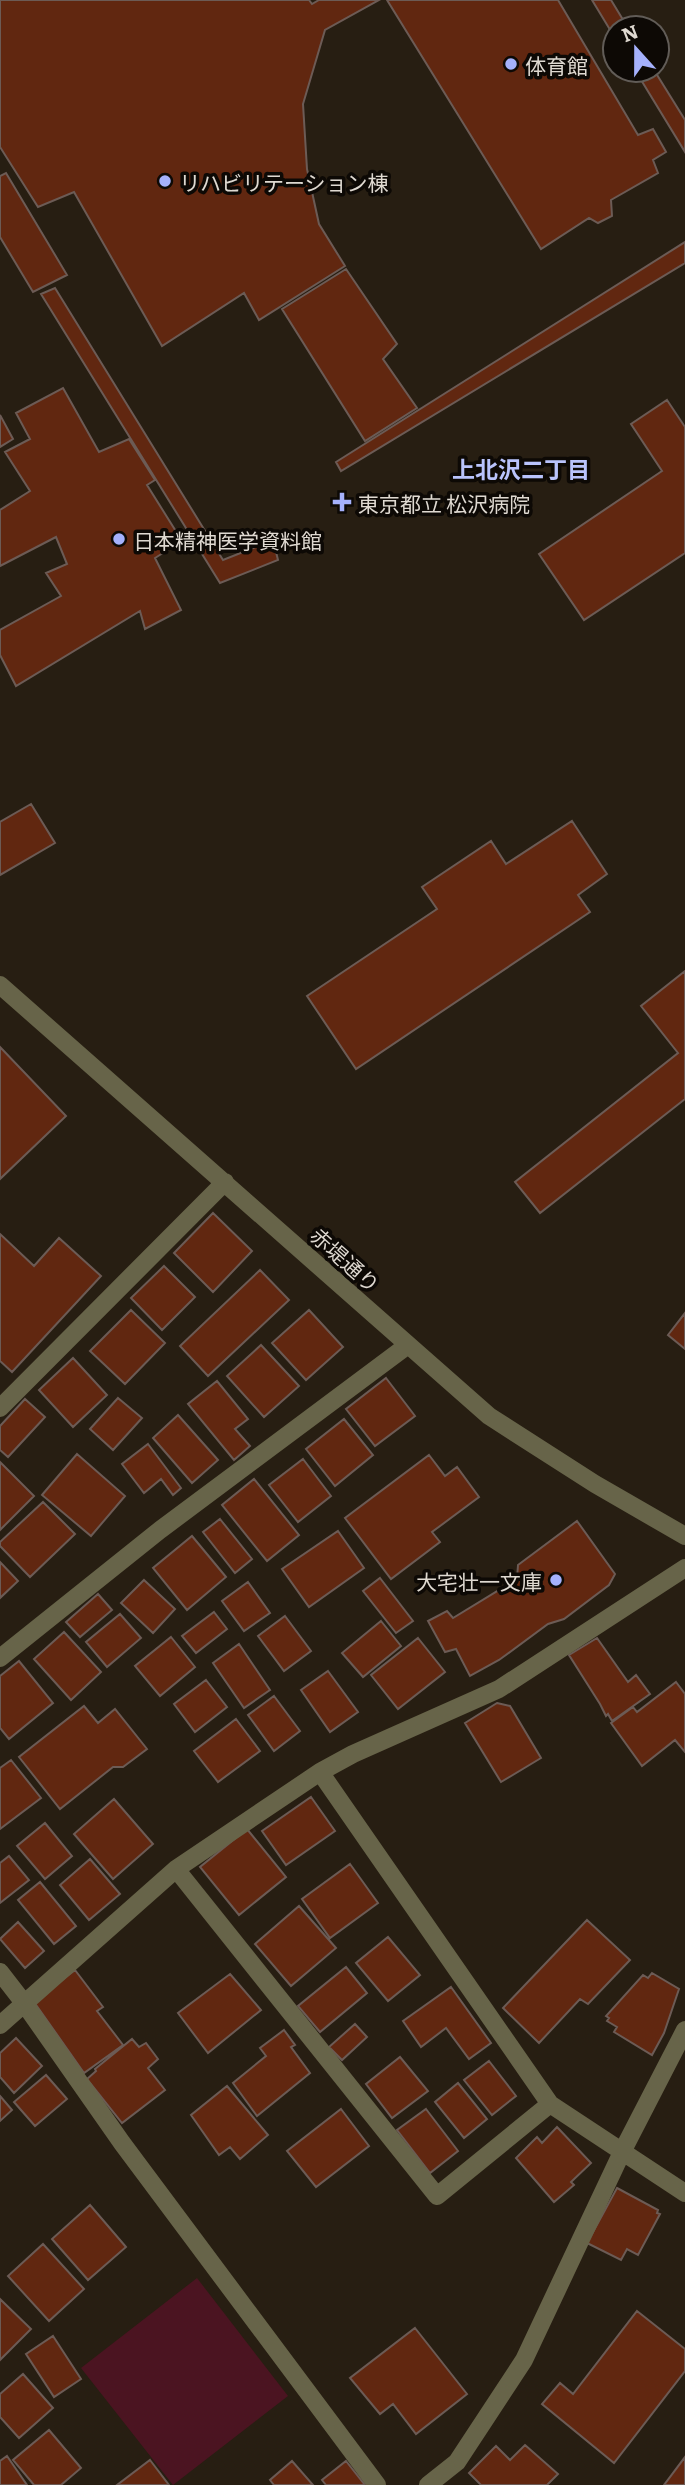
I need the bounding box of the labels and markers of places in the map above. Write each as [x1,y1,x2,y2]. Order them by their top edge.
place label: 体育館 [525,49,588,80]
marker: 体育館 [503,56,519,72]
place label: リハビリテーション棟 [179,166,389,197]
marker: リハビリテーション棟 [157,173,173,189]
place label: 東京都立 松沢病院 [358,487,530,518]
marker: 東京都立 松沢病院 [332,492,352,512]
place label: 日本精神医学資料館 [133,524,322,555]
marker: 日本精神医学資料館 [111,531,127,547]
place label: 大宅壮一文庫 [416,1565,542,1596]
marker: 大宅壮一文庫 [548,1572,564,1588]

